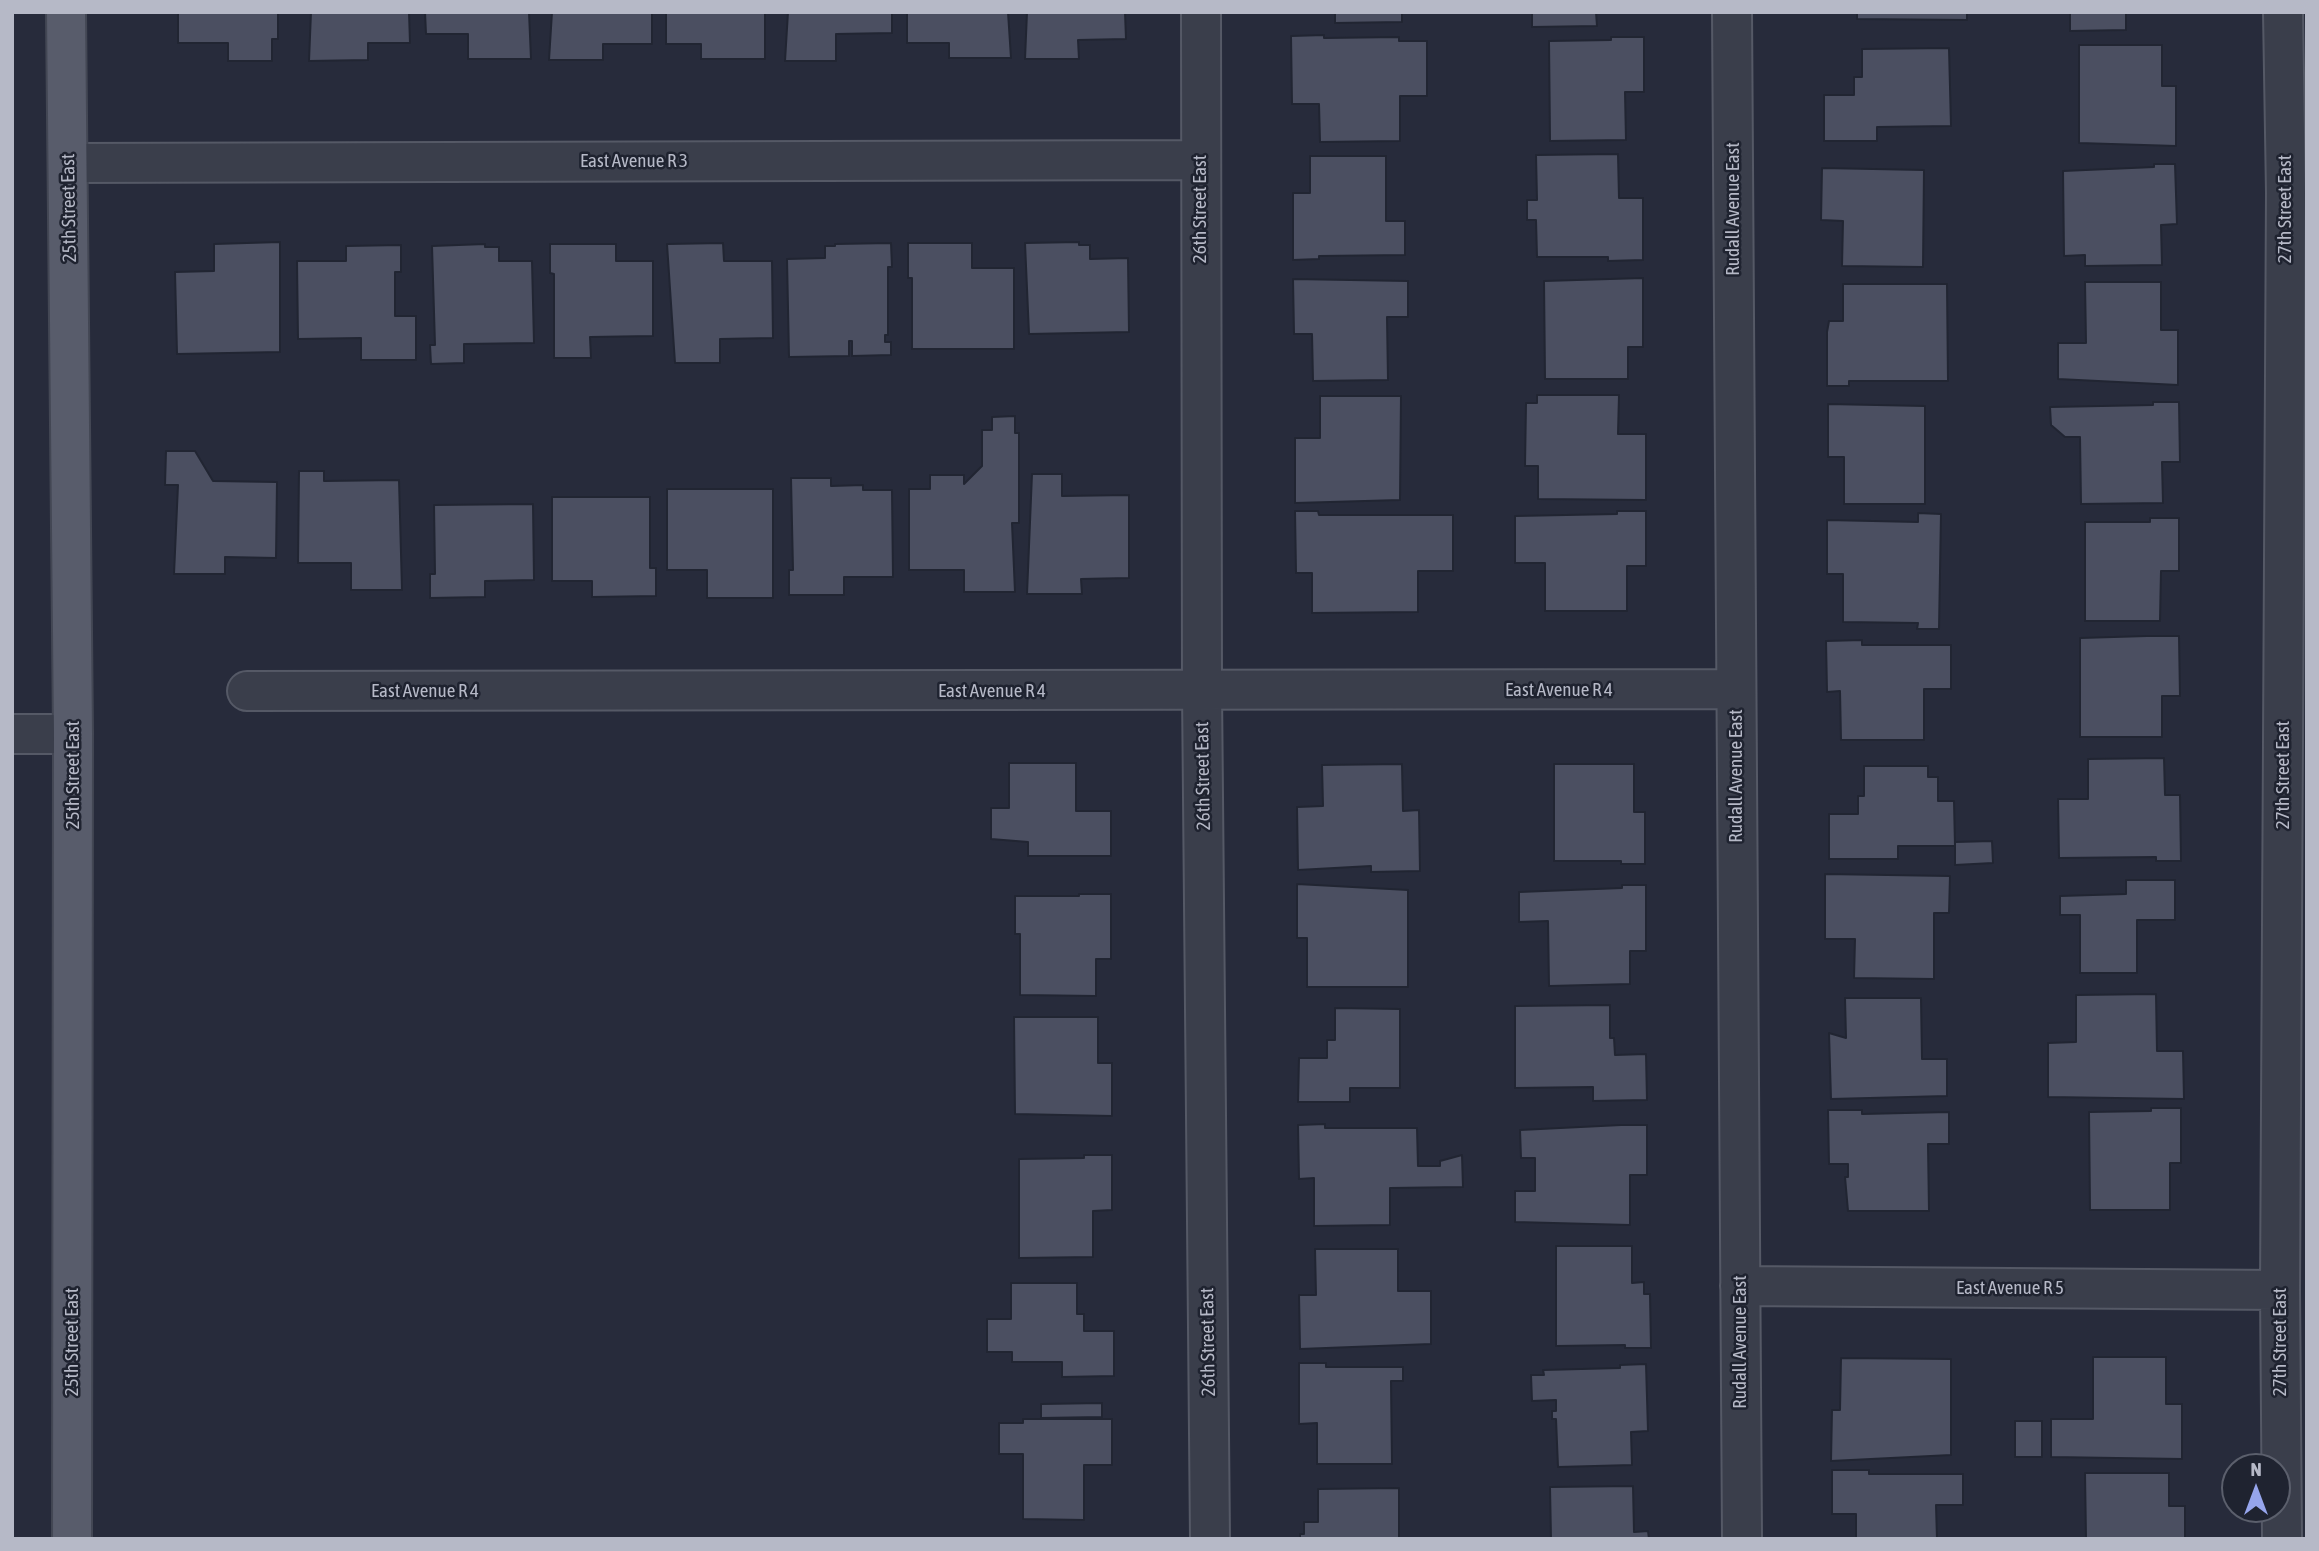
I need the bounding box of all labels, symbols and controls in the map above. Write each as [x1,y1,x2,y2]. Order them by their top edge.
street label: Rudall Avenue East [1722,142,1744,276]
street label: East Avenue R 3 [580,150,688,172]
street label: 25th Street East [57,154,81,262]
street label: 26th Street East [1189,155,1211,263]
street label: 27th Street East [2274,155,2296,263]
street label: East Avenue R 4 [1505,679,1613,701]
street label: East Avenue R 4 [371,680,479,702]
street label: East Avenue R 4 [938,680,1046,702]
street label: Rudall Avenue East [1725,709,1747,843]
street label: 25th Street East [62,721,84,829]
street label: 27th Street East [2272,721,2294,829]
street label: 26th Street East [1191,722,1215,830]
street label: Rudall Avenue East [1729,1275,1751,1409]
street label: East Avenue R 5 [1956,1277,2064,1299]
street label: 25th Street East [61,1288,83,1396]
street label: 26th Street East [1196,1288,1220,1396]
street label: 27th Street East [2269,1288,2291,1396]
north arrow [2221,1453,2291,1523]
text: N [2250,1458,2262,1480]

